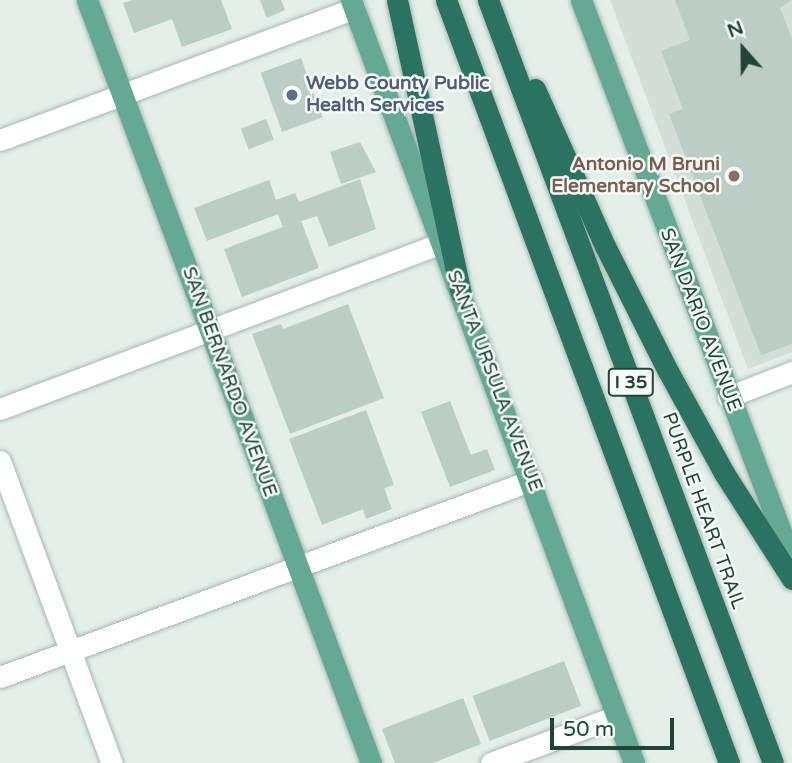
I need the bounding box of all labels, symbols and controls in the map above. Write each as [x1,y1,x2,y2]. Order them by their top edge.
north arrow [708,14,778,84]
text: N [724,16,747,42]
place label: Webb County Public Health Services [306,73,489,117]
marker: Webb County Public Health Services [284,87,300,103]
place label: Antonio M Bruni Elementary School [551,154,720,198]
marker: Antonio M Bruni Elementary School [726,168,742,184]
street label: SAN DARIO AVENUE [655,225,745,415]
street label: SAN BERNARDO AVENUE [177,264,281,500]
street label: SANTA URSULA AVENUE [441,267,547,495]
road number: I 35 [606,368,656,396]
street label: PURPLE HEART TRAIL [657,409,749,613]
scale bar [554,704,678,748]
text: 50 m [563,717,614,742]

